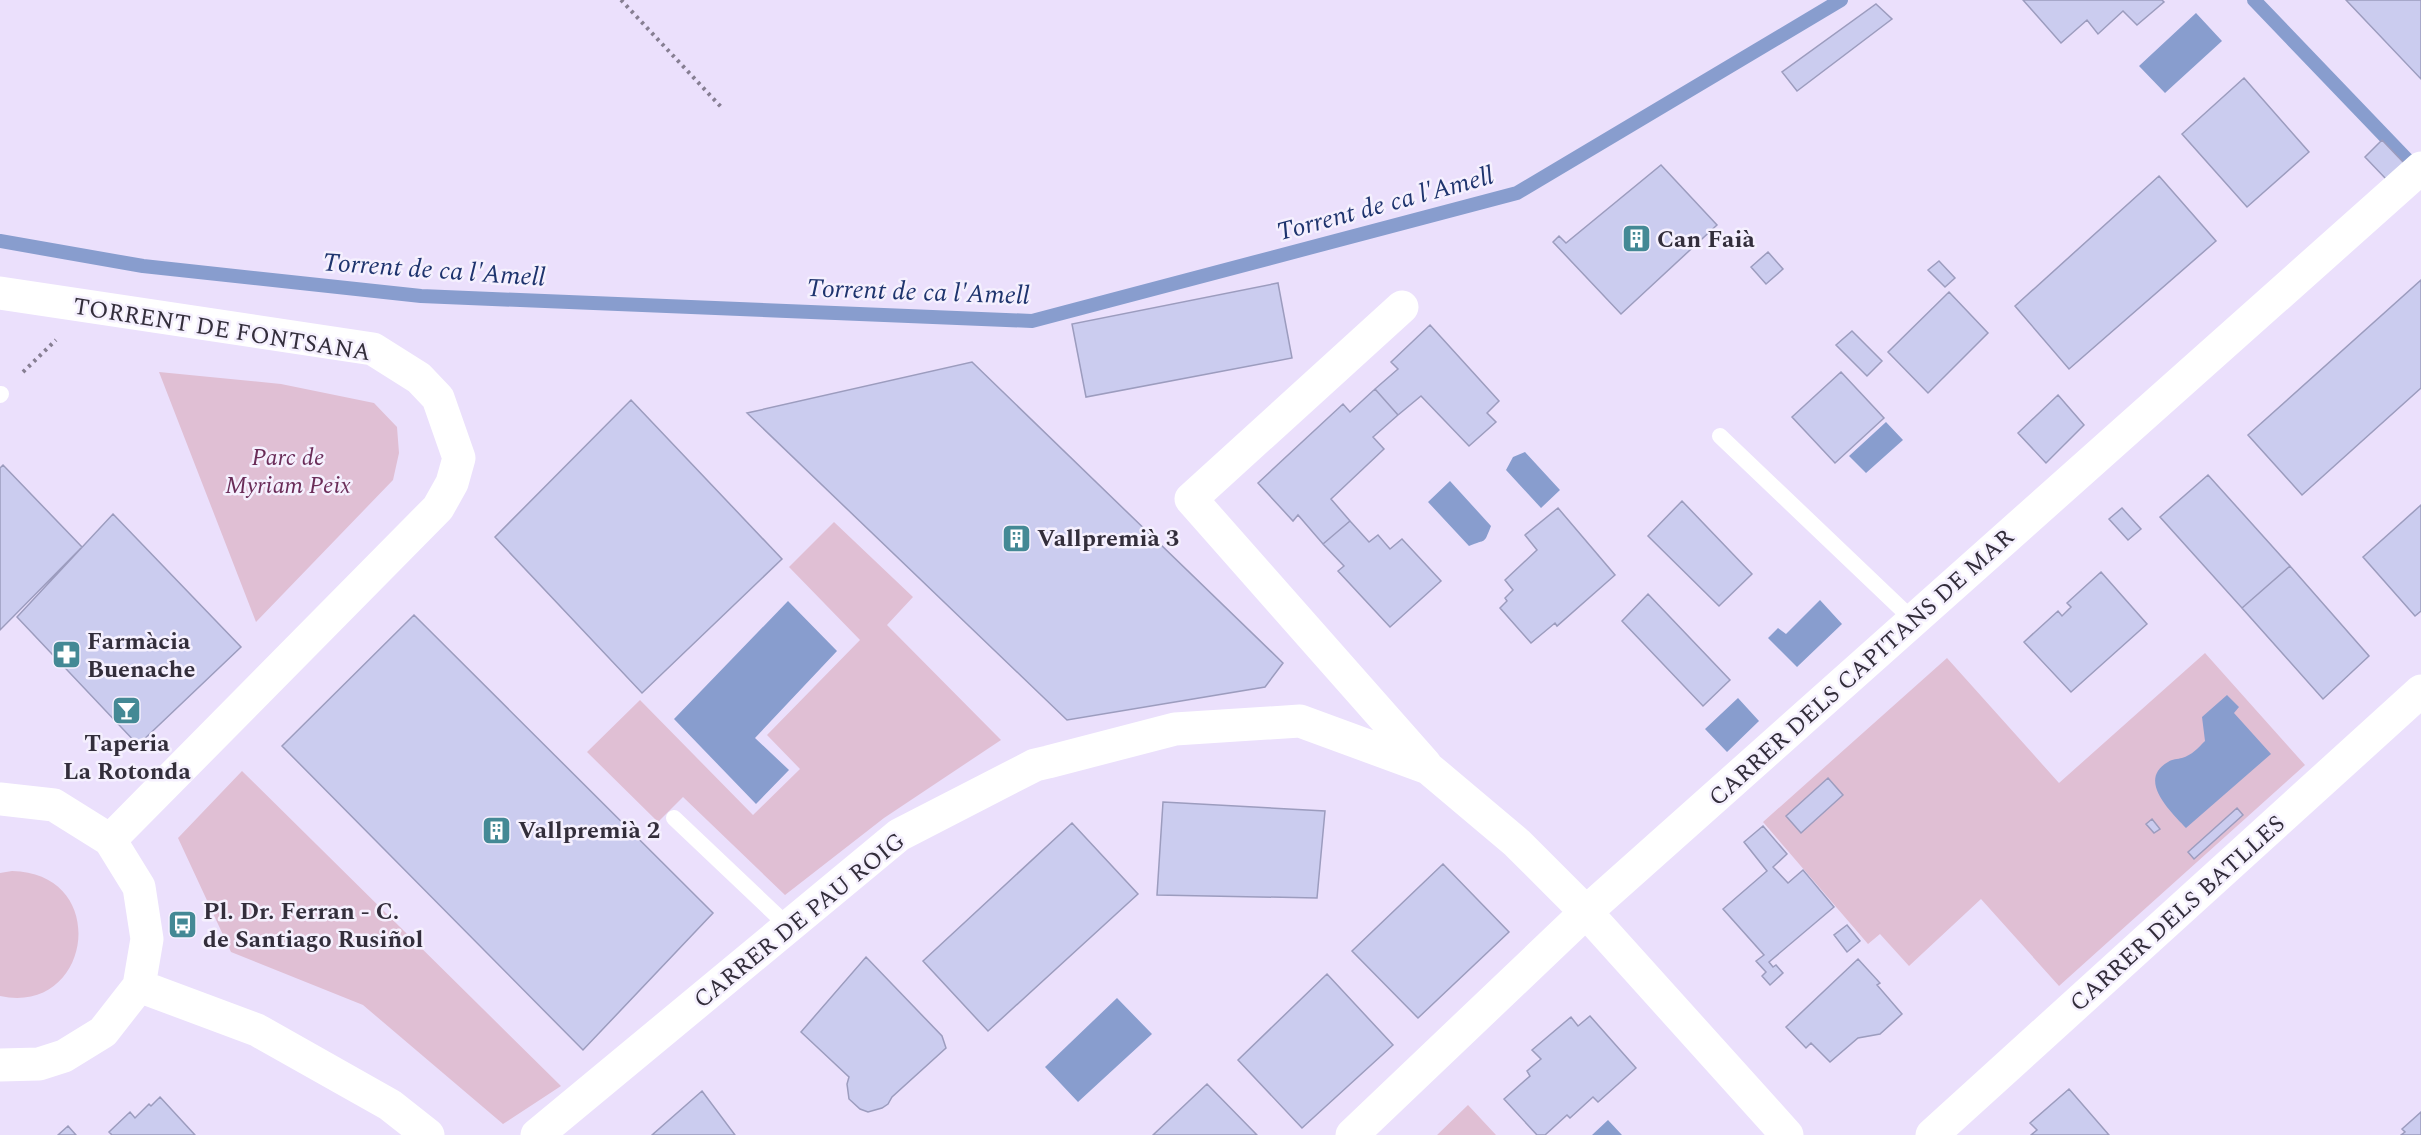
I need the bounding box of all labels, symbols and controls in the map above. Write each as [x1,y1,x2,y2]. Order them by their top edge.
water label: Torrent de ca l'Amell [1272,156,1498,252]
place label: Can Faià [1657,222,1755,258]
building icon: Can Faià [1620,223,1652,255]
water label: Torrent de ca l'Amell [321,242,547,298]
water label: Torrent de ca l'Amell [806,268,1030,316]
street label: TORRENT DE FONTSANA [70,289,373,371]
park label: Parc de Myriam Peix [225,440,351,504]
street label: CARRER DELS CAPITANS DE MAR [1701,520,2023,815]
place label: Vallpremià 3 [1037,521,1179,557]
building icon: Vallpremià 3 [1000,522,1032,554]
place label: Farmàcia Buenache [87,624,195,688]
pharmacy icon: Farmàcia Buenache [50,639,82,671]
bar icon: Taperia La Rotonda [111,694,143,726]
place label: Taperia La Rotonda [63,726,192,790]
street label: CARRER DELS BATLLES [2062,807,2294,1021]
place label: Vallpremià 2 [518,813,660,849]
building icon: Vallpremià 2 [481,814,513,846]
street label: CARRER DE PAU ROIG [686,824,913,1018]
place label: Pl. Dr. Ferran - C. de Santiago Rusiñol [203,894,423,958]
bus stop icon: Pl. Dr. Ferran - C. de Santiago Rusiñol [166,909,198,941]

